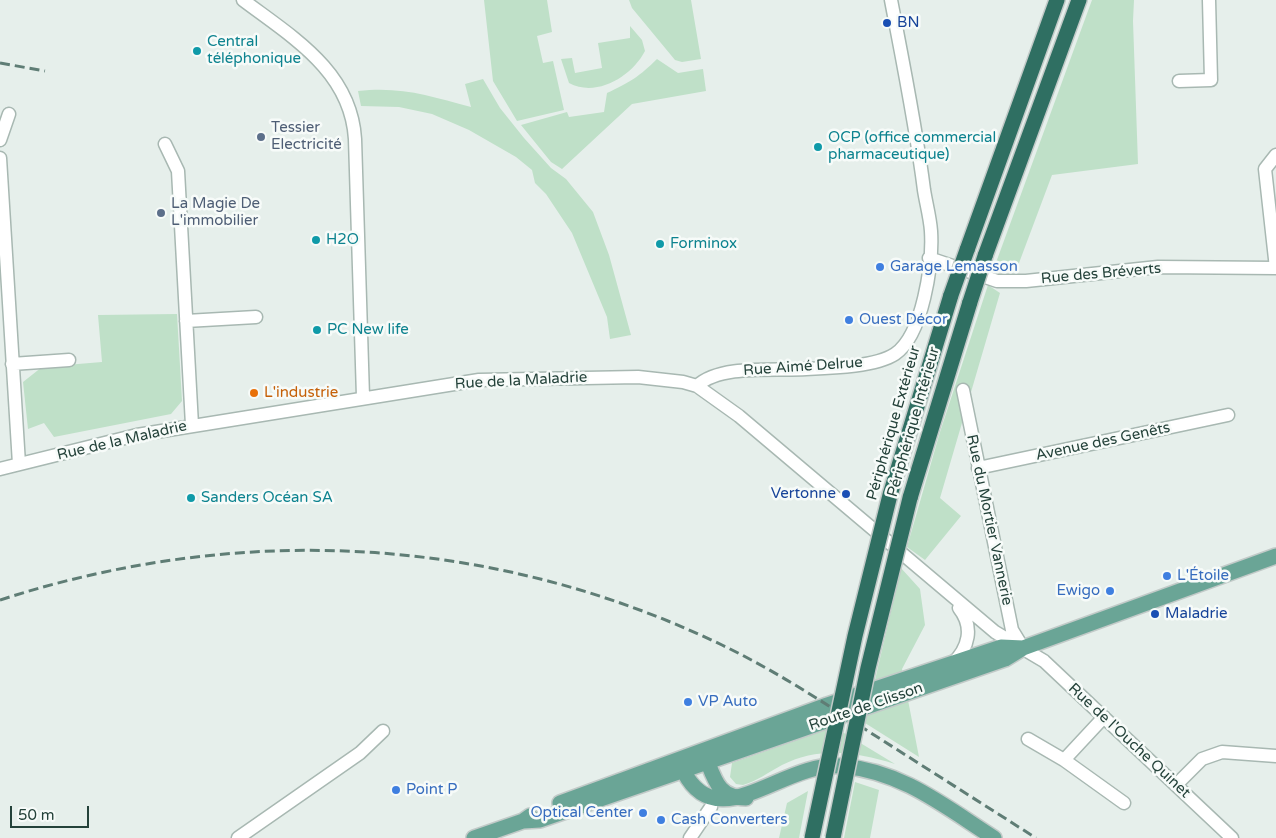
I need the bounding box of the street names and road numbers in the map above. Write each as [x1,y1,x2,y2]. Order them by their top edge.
street label: Rue des Bréverts [1040,260,1162,288]
street label: Périphérique Extérieur [863,344,925,502]
street label: Périphérique Intérieur [884,345,944,499]
street label: Rue Aimé Delrue [743,354,863,380]
street label: Rue de la Maladrie [454,369,588,393]
street label: Rue de la Maladrie [55,417,189,465]
street label: Avenue des Genêts [1034,419,1172,465]
street label: Rue du Mortier Vannerie [962,433,1016,607]
street label: Route de Clisson [807,679,925,735]
street label: Rue de l'Ouche Quinet [1064,680,1194,802]

